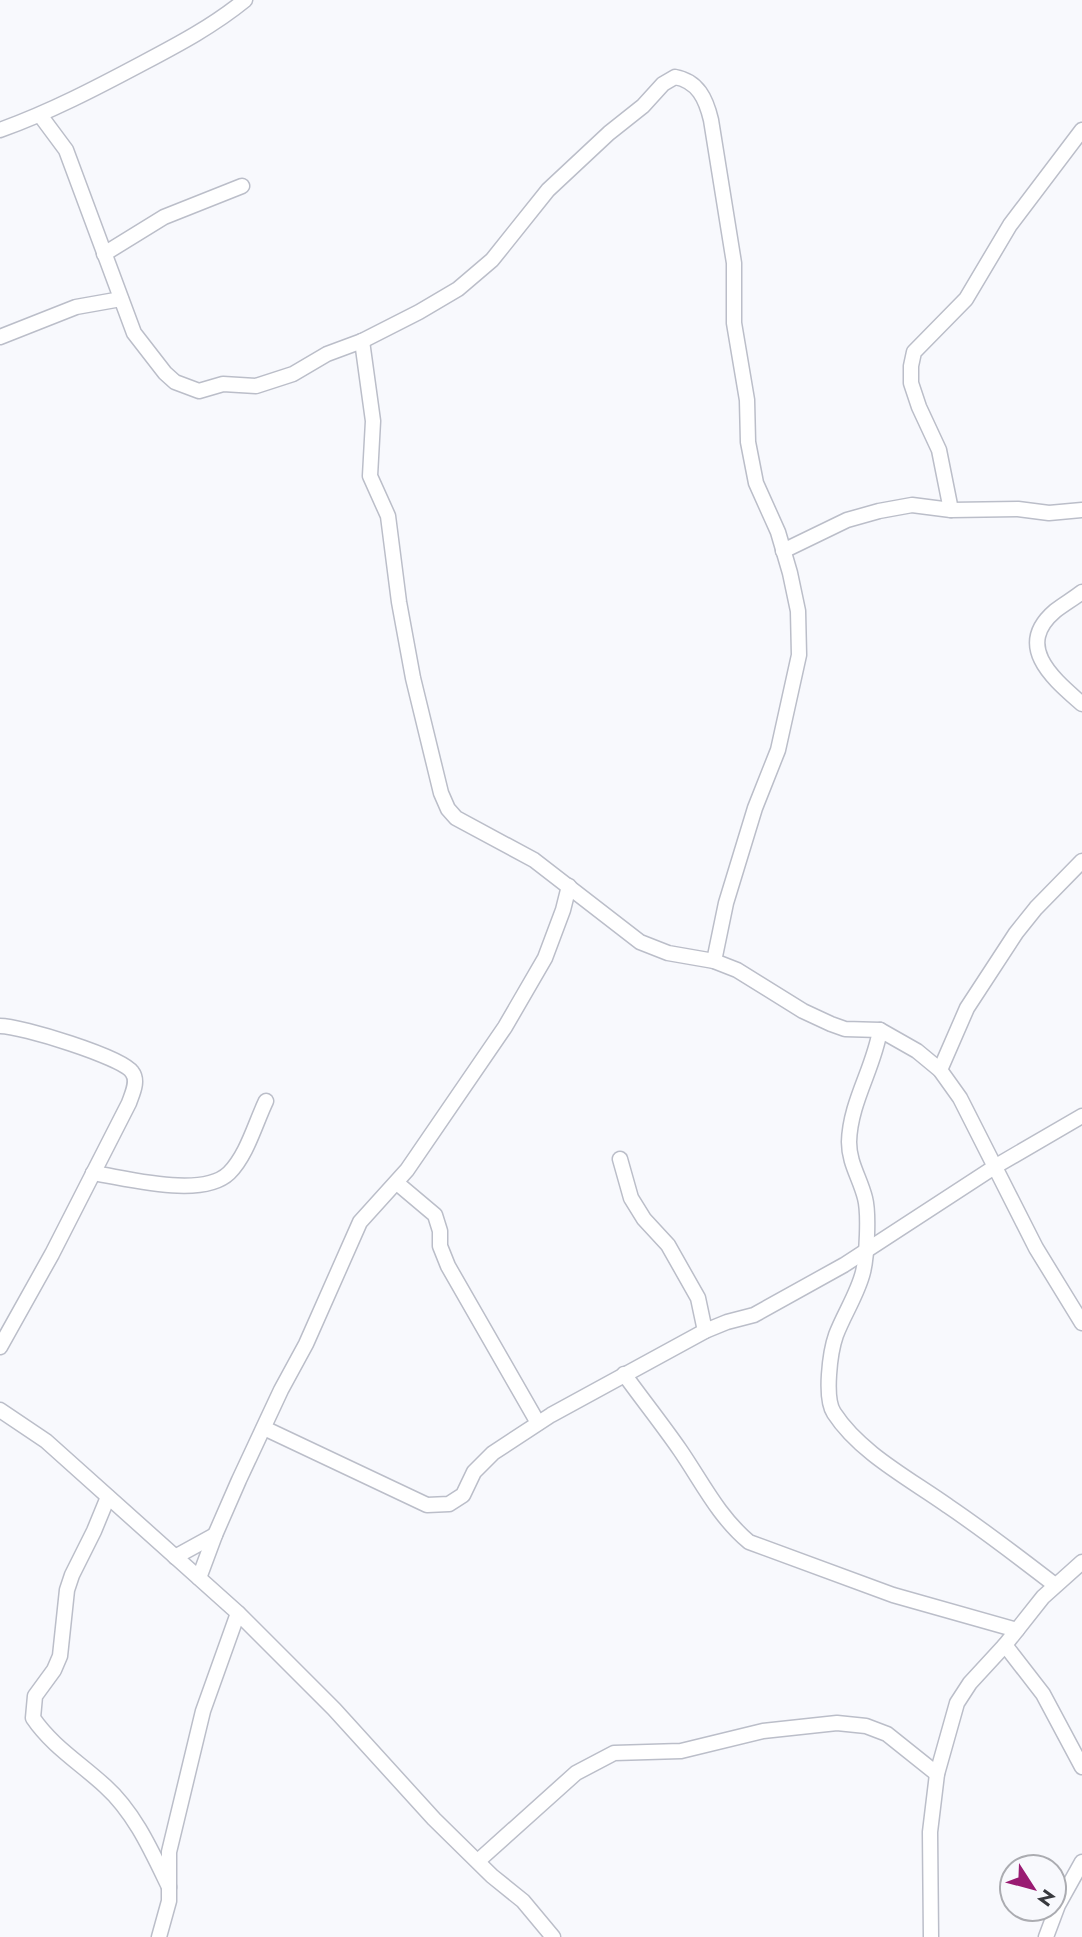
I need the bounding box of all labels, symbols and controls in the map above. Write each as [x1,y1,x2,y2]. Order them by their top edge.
north arrow [998,1853,1068,1923]
text: N [1031,1884,1062,1912]

